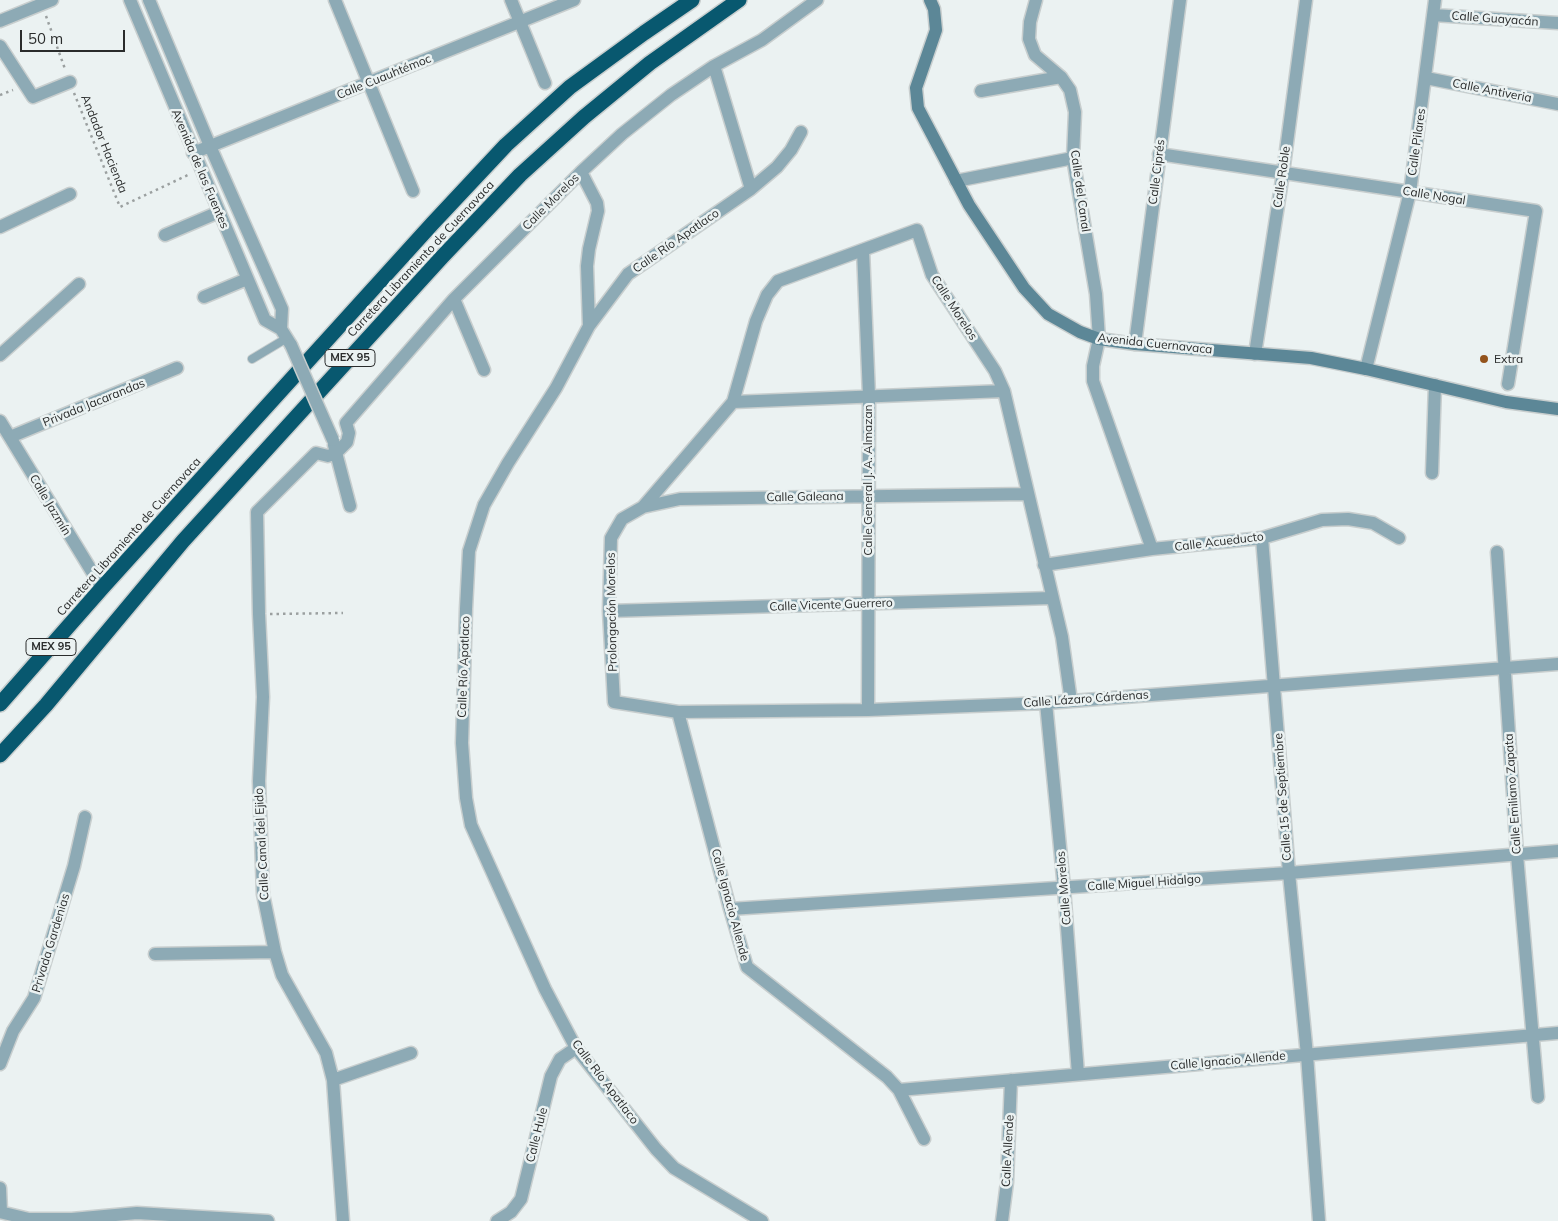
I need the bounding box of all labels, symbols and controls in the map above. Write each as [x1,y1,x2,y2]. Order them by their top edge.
street label: Calle Guayacán [1451,9,1539,29]
scale bar [22,20,128,52]
text: 50 m [28,29,63,48]
street label: Calle Cuauhtémoc [335,51,433,103]
street label: Calle Antiveria [1451,76,1533,106]
street label: Andador Hacienda [78,93,130,195]
street label: Avenida de las Fuentes [168,107,232,231]
street label: Calle Pilares [1405,107,1429,177]
street label: Calle Ciprés [1146,139,1168,205]
street label: Calle Roble [1271,145,1293,209]
street label: Calle del Canal [1067,149,1093,233]
street label: Calle Morelos [520,171,582,233]
street label: Carretera Libramiento de Cuernavaca [345,178,497,340]
street label: Calle Nogal [1401,184,1467,208]
street label: Calle Río Apatlaco [630,206,722,276]
street label: Calle Morelos [928,273,980,343]
street label: Avenida Cuernavaca [1097,331,1213,357]
road number: MEX 95 [325,349,375,366]
place label: Extra [1494,352,1523,366]
marker: Extra [1478,353,1490,365]
street label: Privada Jacarandas [41,376,147,430]
street label: Calle General J. A. Almazan [861,404,875,556]
street label: Carretera Libramiento de Cuernavaca [54,455,204,619]
street label: Calle Jazmín [26,472,74,538]
street label: Calle Galeana [766,489,844,505]
street label: Calle Acueducto [1174,529,1264,555]
street label: Prolongación Morelos [604,552,620,672]
street label: Calle Vicente Guerrero [769,596,893,614]
street label: Calle Río Apatlaco [455,616,473,718]
road number: MEX 95 [26,638,76,656]
street label: Calle Lázaro Cárdenas [1023,687,1149,711]
street label: Calle 15 de Septiembre [1271,733,1295,861]
street label: Calle Emiliano Zapata [1502,733,1524,855]
street label: Calle Canal del Ejido [252,787,272,901]
street label: Calle Ignacio Allende [708,847,752,963]
street label: Calle Morelos [1054,850,1074,926]
street label: Calle Miguel Hidalgo [1087,872,1201,894]
street label: Privada Gardenias [29,892,73,994]
street label: Calle Río Apatlaco [569,1037,641,1127]
street label: Calle Ignacio Allende [1170,1049,1286,1073]
street label: Calle Hule [523,1106,551,1164]
street label: Calle Allende [999,1114,1017,1188]

